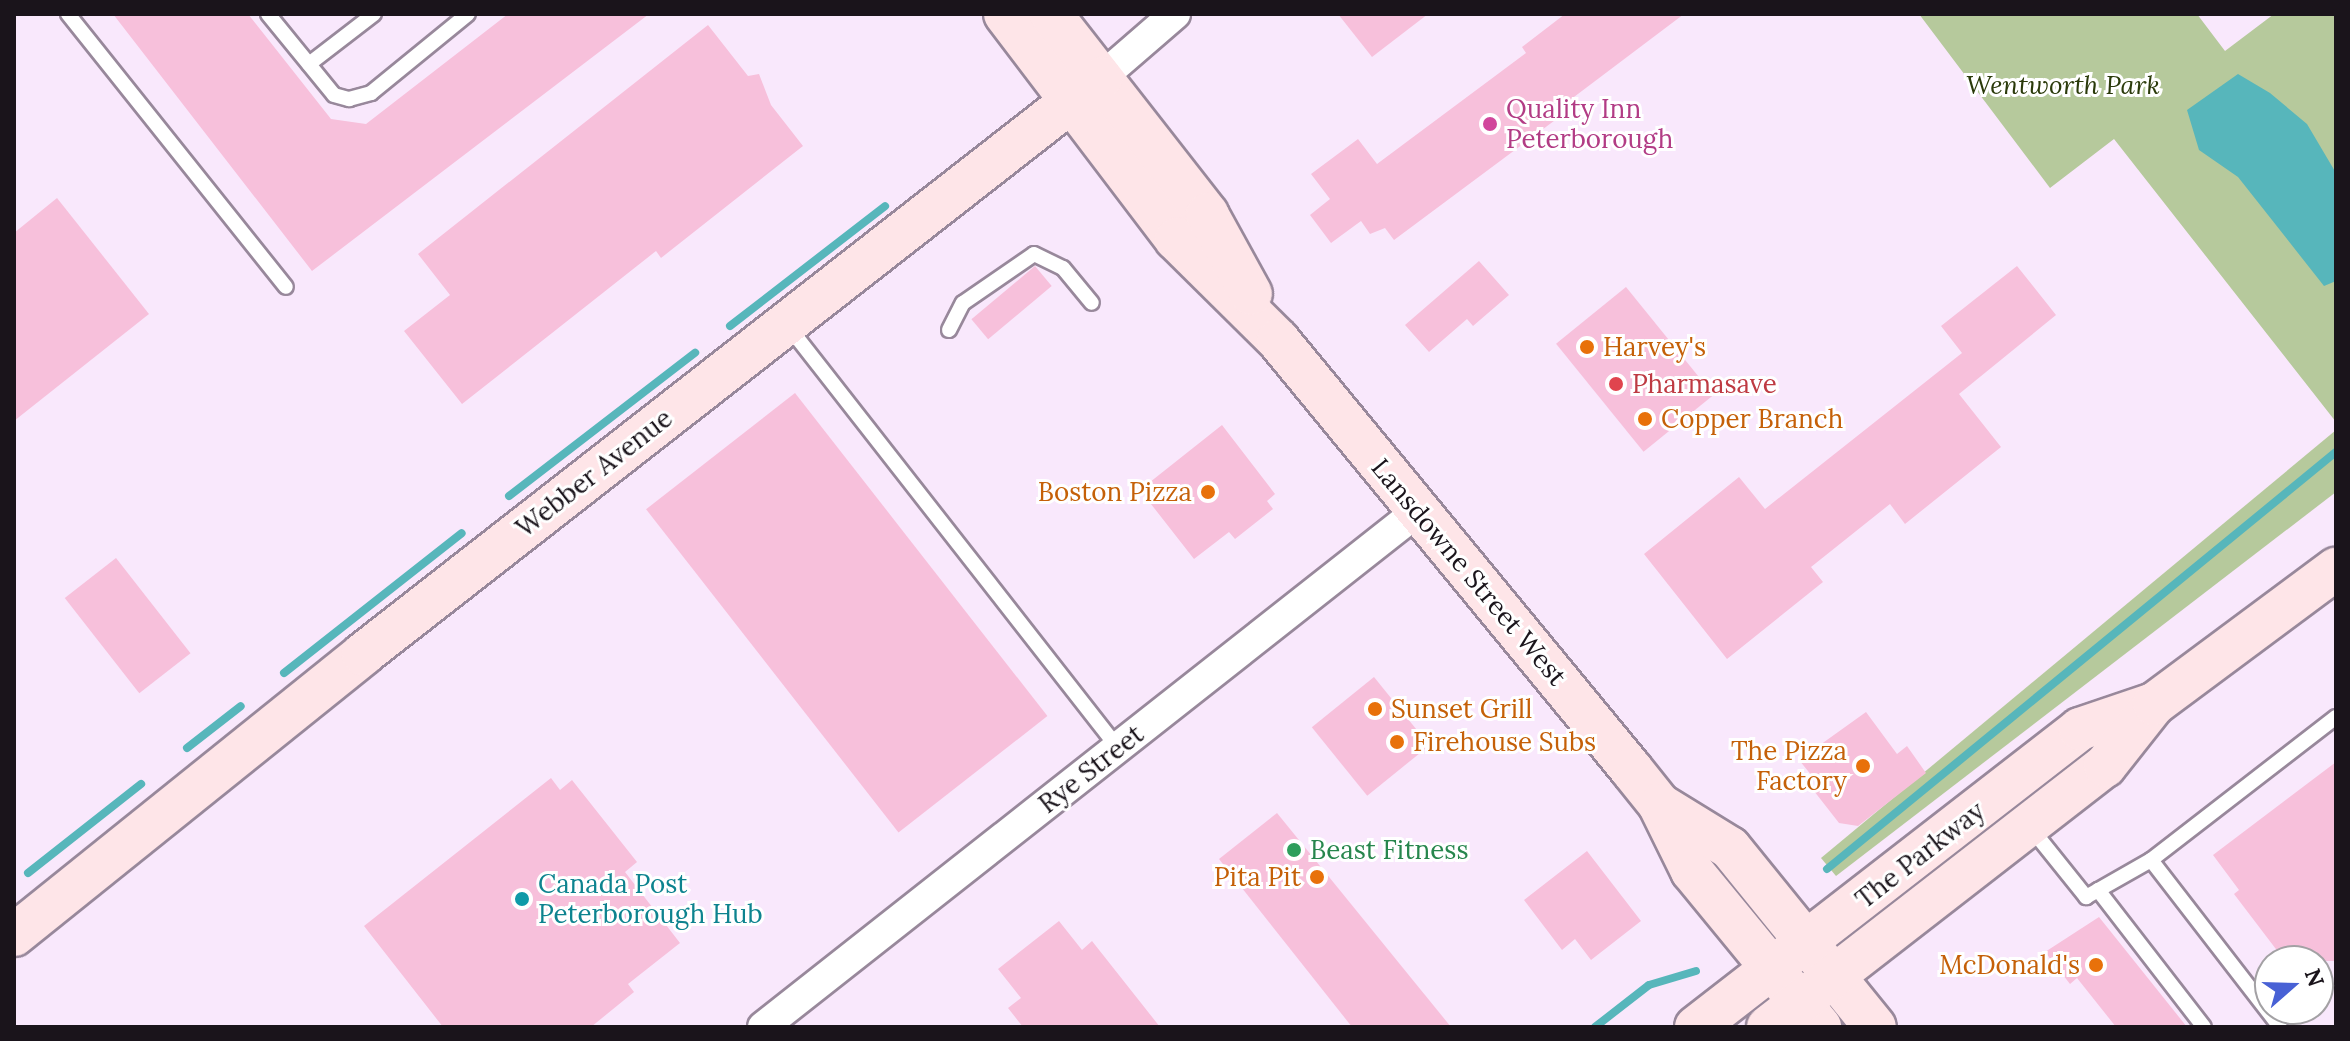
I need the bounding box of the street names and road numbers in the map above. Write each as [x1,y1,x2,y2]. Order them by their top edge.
street label: Webber Avenue [510,402,678,544]
street label: Lansdowne Street West [1365,452,1573,692]
street label: Rye Street [1032,718,1150,820]
street label: The Parkway [1849,795,1991,915]

